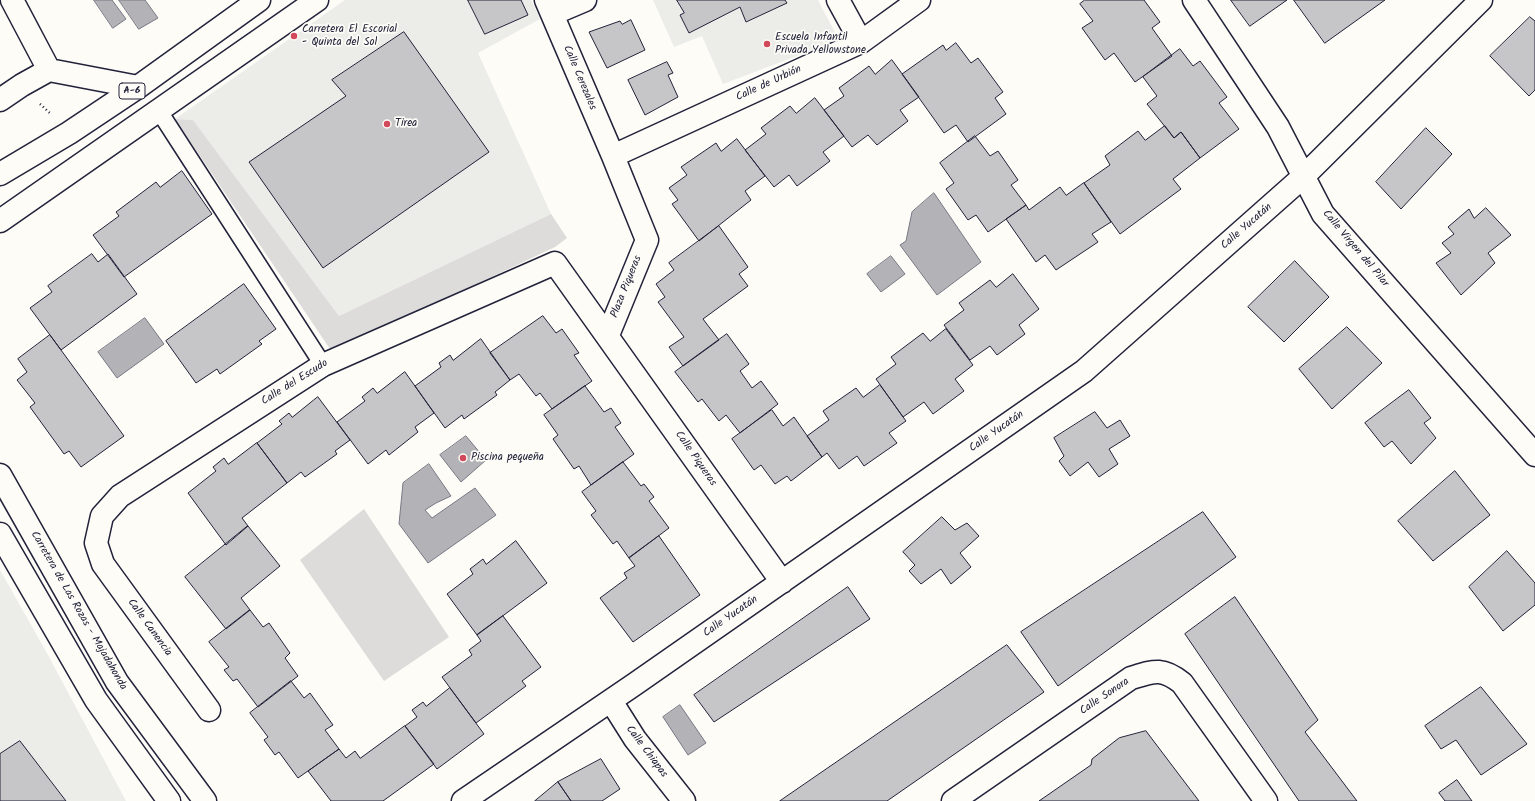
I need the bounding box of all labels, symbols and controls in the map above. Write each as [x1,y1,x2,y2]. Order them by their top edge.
place label: Carretera El Escorial - Quinta del Sol [302,23,397,49]
marker: Carretera El Escorial - Quinta del Sol [289,31,299,41]
place label: Escuela Infantil Privada Yellowstone [775,31,866,57]
marker: Escuela Infantil Privada Yellowstone [762,39,772,49]
street label: Calle Cerezales [559,44,599,112]
street label: Calle de Urbión [734,63,804,105]
road number: A-6 [119,83,145,99]
place label: Tirea [395,117,417,131]
marker: Tirea [382,119,392,129]
street label: Calle Yucatán [1219,201,1275,253]
street label: Calle Virgen del Pilar [1319,208,1391,290]
street label: Plaza Piqueras [609,254,645,320]
street label: Calle del Escudo [259,357,331,409]
street label: Calle Yucatán [967,408,1027,456]
street label: Calle Piqueras [671,429,719,489]
place label: Piscina pequeña [471,451,544,465]
marker: Piscina pequeña [458,453,468,463]
street label: Carretera de Las Rozas - Majadahonda [27,529,129,693]
street label: Calle Yucatán [701,593,761,641]
street label: Calle Canencia [124,597,174,659]
street label: Calle Sonora [1078,676,1132,718]
street label: Calle Chiapas [622,723,670,781]

